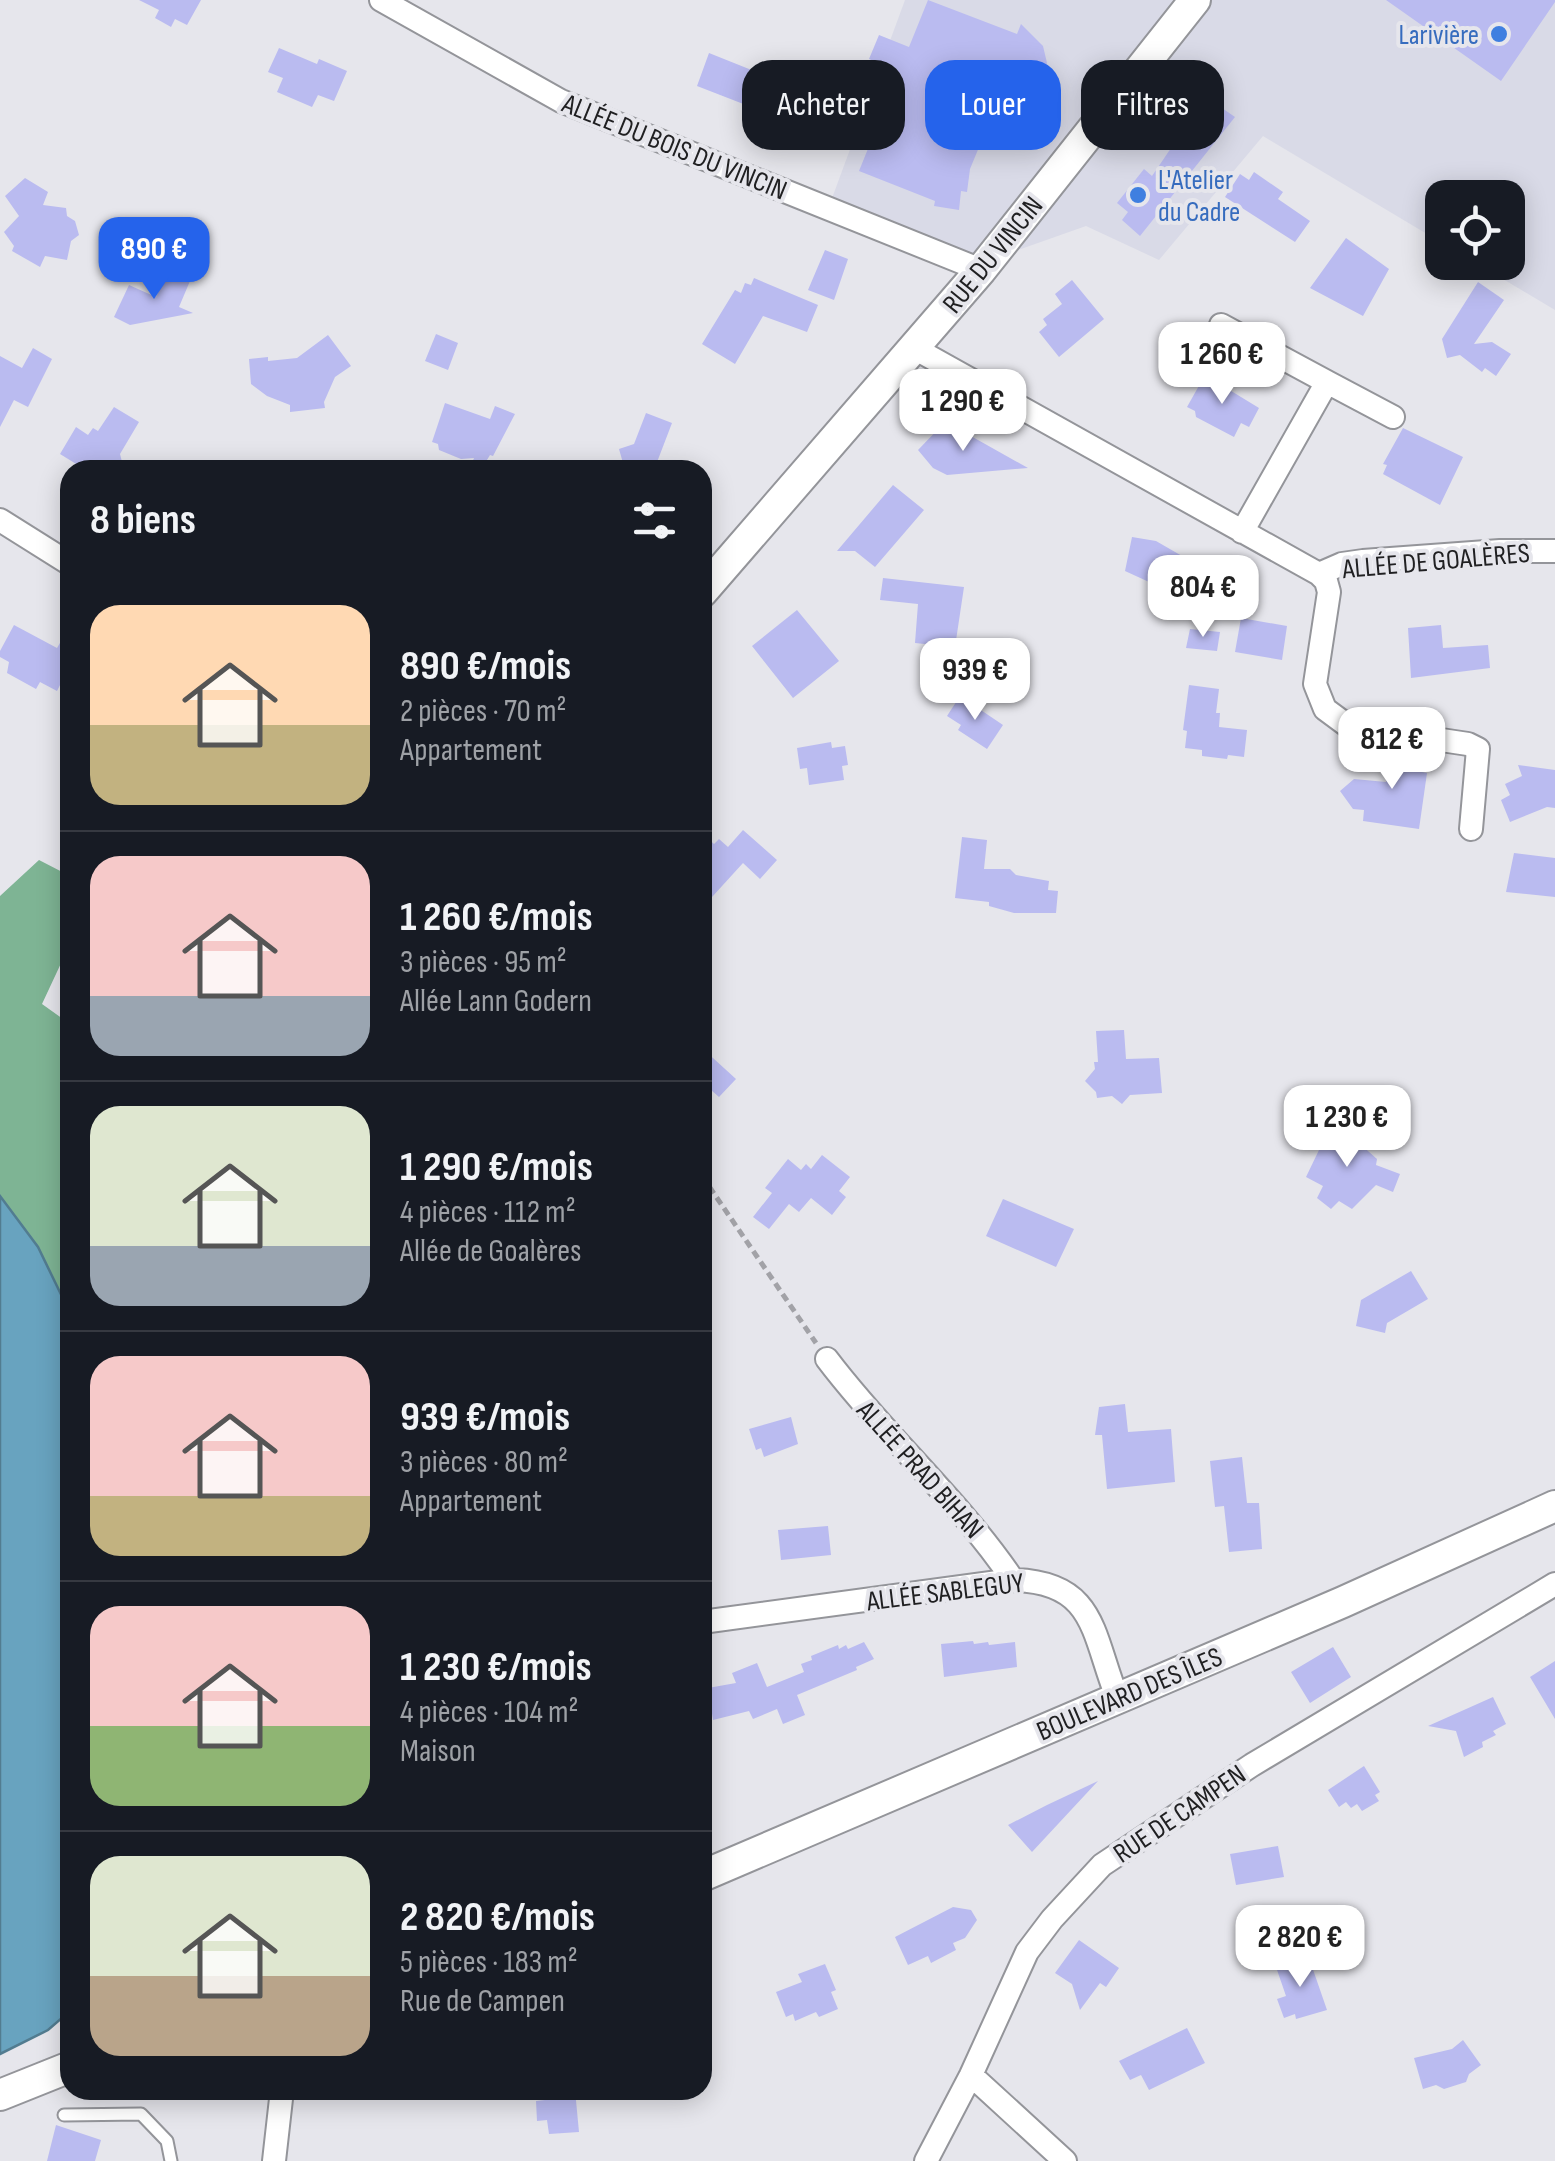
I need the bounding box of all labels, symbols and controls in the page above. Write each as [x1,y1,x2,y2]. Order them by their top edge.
place label: Larivière [1398,19,1479,52]
marker: Larivière [1488,23,1510,45]
chip: Acheter [742,60,905,150]
chip: Louer [925,60,1061,150]
chip: Filtres [1081,60,1224,150]
street label: ALLÉE DU BOIS DU VINCIN [557,87,791,207]
place label: L'Atelier du Cadre [1158,164,1240,229]
map controls [1425,180,1525,280]
button: locate [1425,180,1525,280]
marker: L'Atelier du Cadre [1127,184,1149,206]
street label: RUE DU VINCIN [936,190,1050,320]
pin: 890 € [84,217,224,302]
text: 890 € [121,230,187,269]
pin: 1 260 € [1130,322,1314,407]
text: 1 260 € [1180,335,1264,374]
pin: 1 290 € [871,369,1055,454]
text: 1 290 € [921,382,1005,421]
icon: filters [627,493,682,548]
text: 8 biens [90,495,196,546]
street label: ALLÉE DE GOALÈRES [1340,537,1531,586]
pin: 804 € [1133,555,1273,640]
text: 804 € [1170,568,1236,607]
pin: 939 € [905,638,1045,723]
text: 890 €/mois [400,641,571,692]
icon: home [170,645,290,765]
text: 939 € [942,651,1008,690]
text: 2 pièces · 70 m² [400,692,566,731]
pin: 812 € [1322,707,1462,792]
text: 812 € [1360,720,1424,759]
text: Appartement [400,731,542,770]
text: 1 260 €/mois [400,892,593,943]
icon: home [170,896,290,1016]
text: 3 pièces · 95 m² [400,943,567,982]
text: Allée Lann Godern [400,982,592,1021]
pin: 1 230 € [1255,1085,1439,1170]
text: 1 230 € [1306,1098,1388,1137]
text: 1 290 €/mois [400,1142,593,1193]
icon: home [170,1146,290,1266]
text: 4 pièces · 112 m² [400,1193,576,1232]
text: Allée de Goalères [400,1232,582,1271]
text: 939 €/mois [400,1392,570,1443]
street label: ALLÉE PRAD BIHAN [849,1394,990,1546]
icon: home [170,1396,290,1516]
text: 3 pièces · 80 m² [400,1443,568,1482]
text: Appartement [400,1482,542,1521]
street label: ALLÉE SABLEGUY [864,1566,1026,1619]
street label: BOULEVARD DES ÎLES [1032,1640,1227,1748]
text: 1 230 €/mois [400,1642,592,1693]
icon: home [170,1646,290,1766]
text: 4 pièces · 104 m² [400,1693,579,1732]
text: Maison [400,1732,476,1771]
street label: RUE DE CAMPEN [1108,1758,1252,1870]
text: 2 820 €/mois [400,1892,595,1943]
icon: home [170,1896,290,2016]
pin: 2 820 € [1208,1905,1392,1990]
text: 2 820 € [1258,1918,1342,1957]
text: 5 pièces · 183 m² [400,1943,578,1982]
text: Rue de Campen [400,1982,565,2021]

